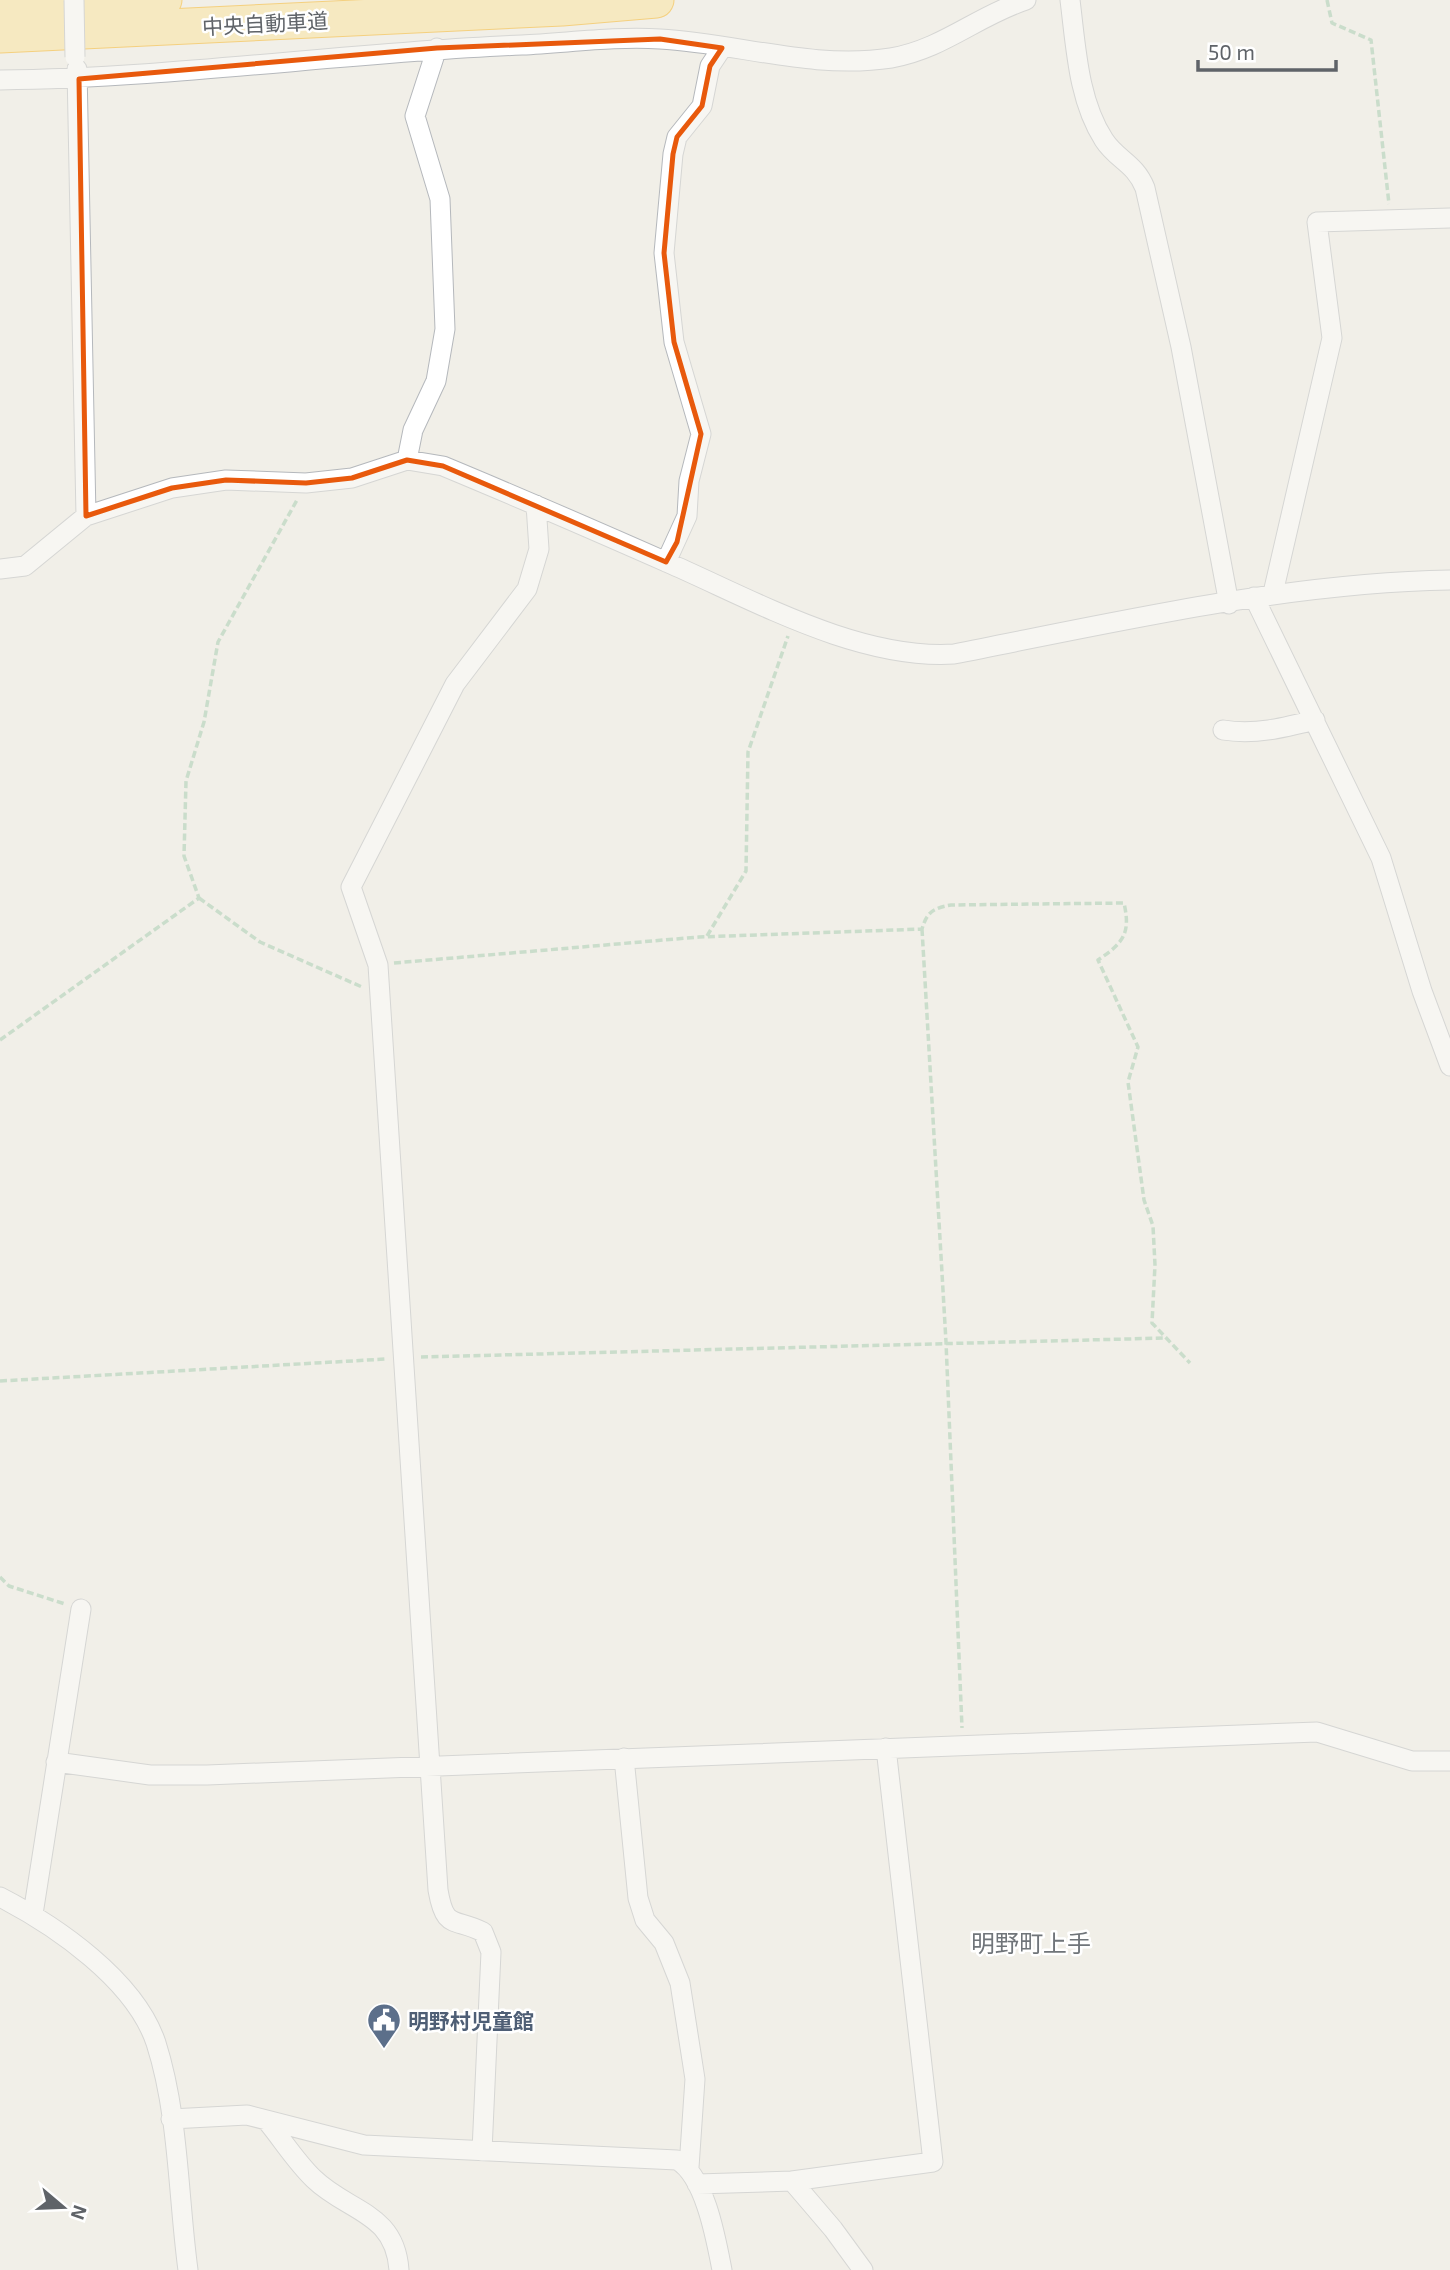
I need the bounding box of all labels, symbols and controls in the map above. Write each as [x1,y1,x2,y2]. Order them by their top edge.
street label: 中央自動車道 [201,7,329,39]
scale bar [1198,28,1336,72]
text: 50 m [1208,39,1255,64]
district label: 明野町上手 [971,1928,1091,1957]
public building icon: 明野村児童館 [365,2001,403,2050]
place label: 明野村児童館 [408,2008,534,2033]
north arrow [28,2172,98,2242]
text: N [66,2202,93,2223]

